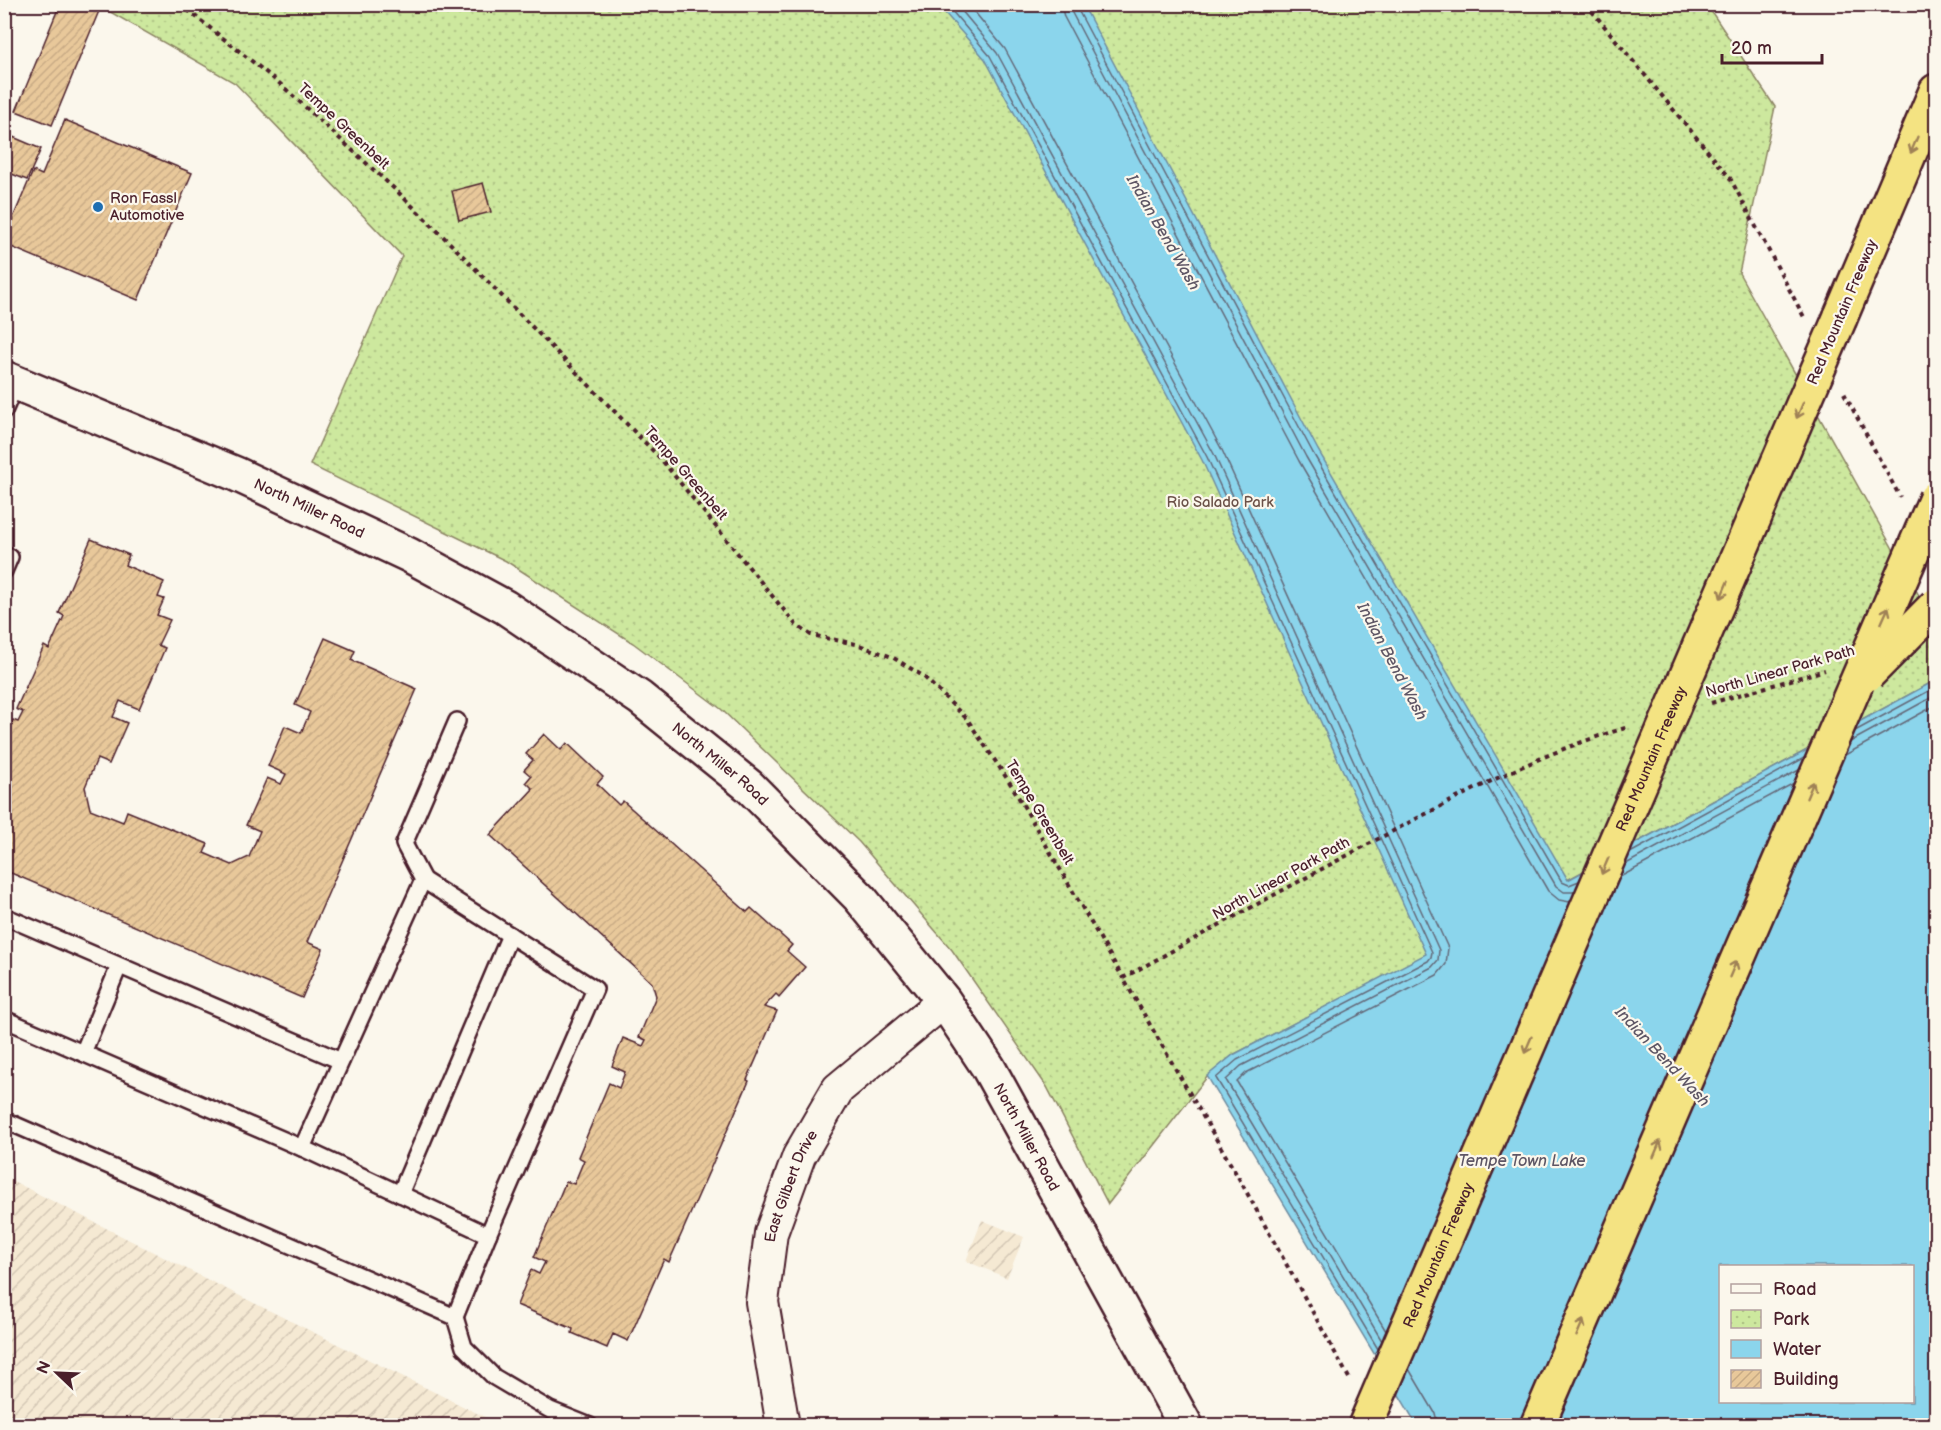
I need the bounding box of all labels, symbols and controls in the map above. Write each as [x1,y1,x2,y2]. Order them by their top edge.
scale bar [1722,27,1822,65]
text: 20 m [1731,38,1772,59]
street label: Tempe Greenbelt [294,79,394,174]
one-way arrow [1907,135,1919,153]
water label: Indian Bend Wash [1121,171,1204,294]
place label: Ron Fassl Automotive [110,189,184,225]
marker: Ron Fassl Automotive [91,200,105,214]
street label: Red Mountain Freeway [1803,236,1882,388]
one-way arrow [1794,401,1805,419]
street label: Tempe Greenbelt [640,422,732,525]
street label: North Miller Road [251,475,368,543]
park label: Rio Salado Park [1167,493,1274,512]
one-way arrow [1717,580,1729,598]
water label: Indian Bend Wash [1352,599,1431,724]
one-way arrow [1880,607,1892,625]
street label: North Linear Park Path [1703,641,1857,702]
street label: Red Mountain Freeway [1612,683,1691,834]
street label: North Miller Road [668,719,772,810]
street label: Tempe Greenbelt [1001,757,1078,868]
one-way arrow [1805,781,1816,800]
street label: North Linear Park Path [1209,833,1353,924]
one-way arrow [1599,856,1611,874]
one-way arrow [1728,961,1740,979]
water label: Indian Bend Wash [1610,1002,1713,1111]
one-way arrow [1522,1035,1534,1053]
street label: North Miller Road [989,1080,1063,1194]
street label: East Gilbert Drive [761,1127,822,1243]
one-way arrow [1652,1140,1663,1158]
water label: Tempe Town Lake [1458,1152,1586,1171]
street label: Red Mountain Freeway [1399,1179,1478,1331]
legend [1719,1265,1914,1403]
text: Road [1773,1279,1817,1300]
text: Park [1773,1309,1809,1330]
one-way arrow [1575,1319,1586,1337]
text: Water [1773,1339,1821,1360]
north arrow [27,1343,87,1403]
text: N [33,1358,56,1377]
text: Building [1773,1369,1839,1390]

